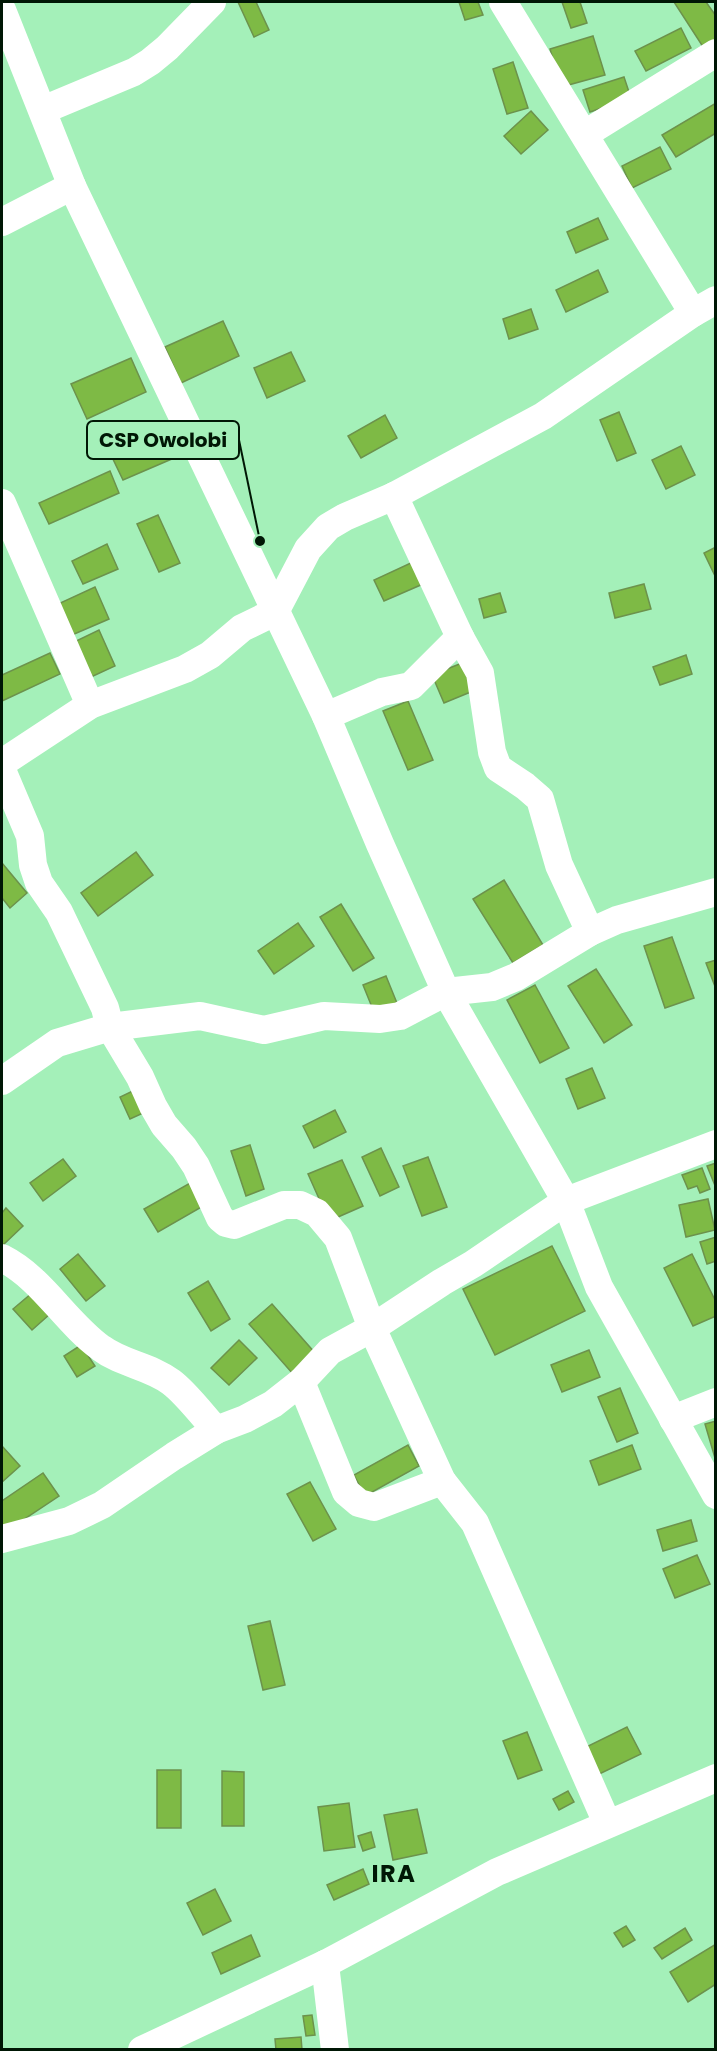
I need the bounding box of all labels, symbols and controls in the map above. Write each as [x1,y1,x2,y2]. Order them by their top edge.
callout: CSP Owolobi [87,421,239,459]
text: CSP Owolobi [99,426,227,454]
district label: IRA [372,1857,416,1890]

